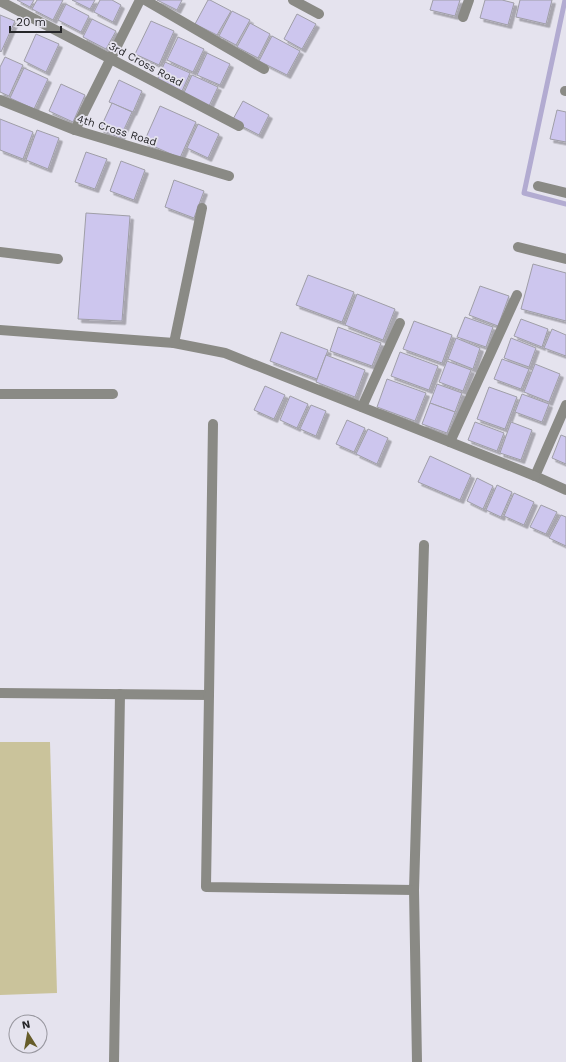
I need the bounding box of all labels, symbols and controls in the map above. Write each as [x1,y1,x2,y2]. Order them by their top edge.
scale bar [10,8,61,34]
text: 20 m [16,15,46,29]
street label: 3rd Cross Road [106,39,185,89]
street label: 4th Cross Road [75,112,158,149]
north arrow [8,1014,48,1054]
text: N [21,1018,31,1032]

